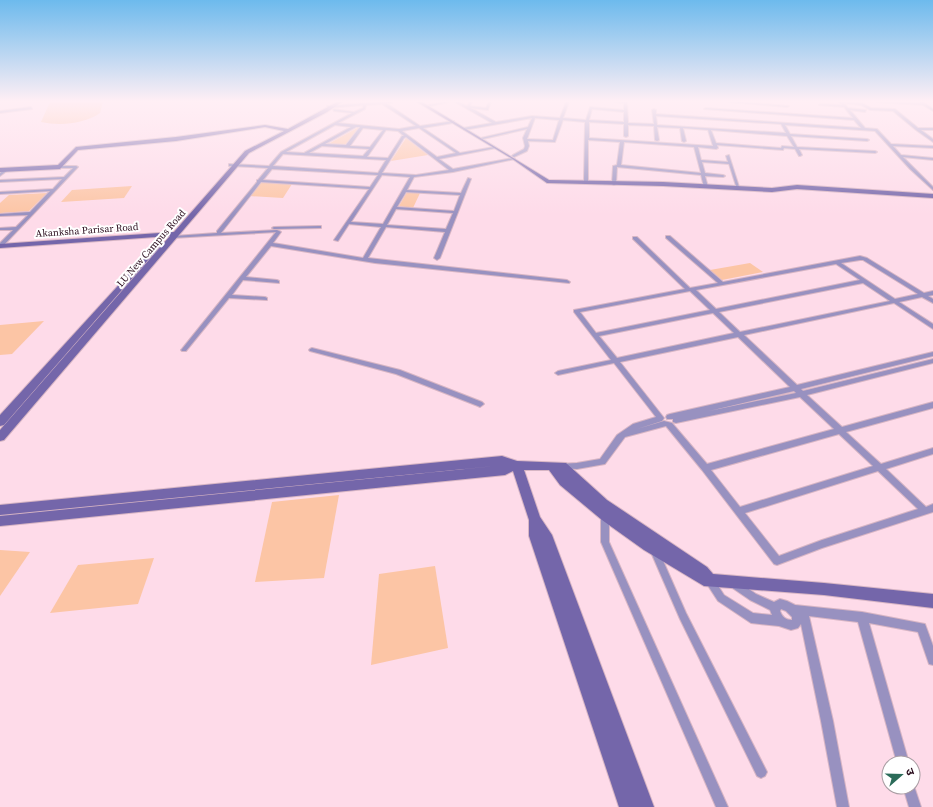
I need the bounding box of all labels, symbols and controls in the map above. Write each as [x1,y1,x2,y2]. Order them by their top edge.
street label: LU New Campus Road [114,206,188,289]
street label: Akanksha Parisar Road [35,220,139,240]
north arrow [881,755,921,795]
text: उ [902,766,918,778]

